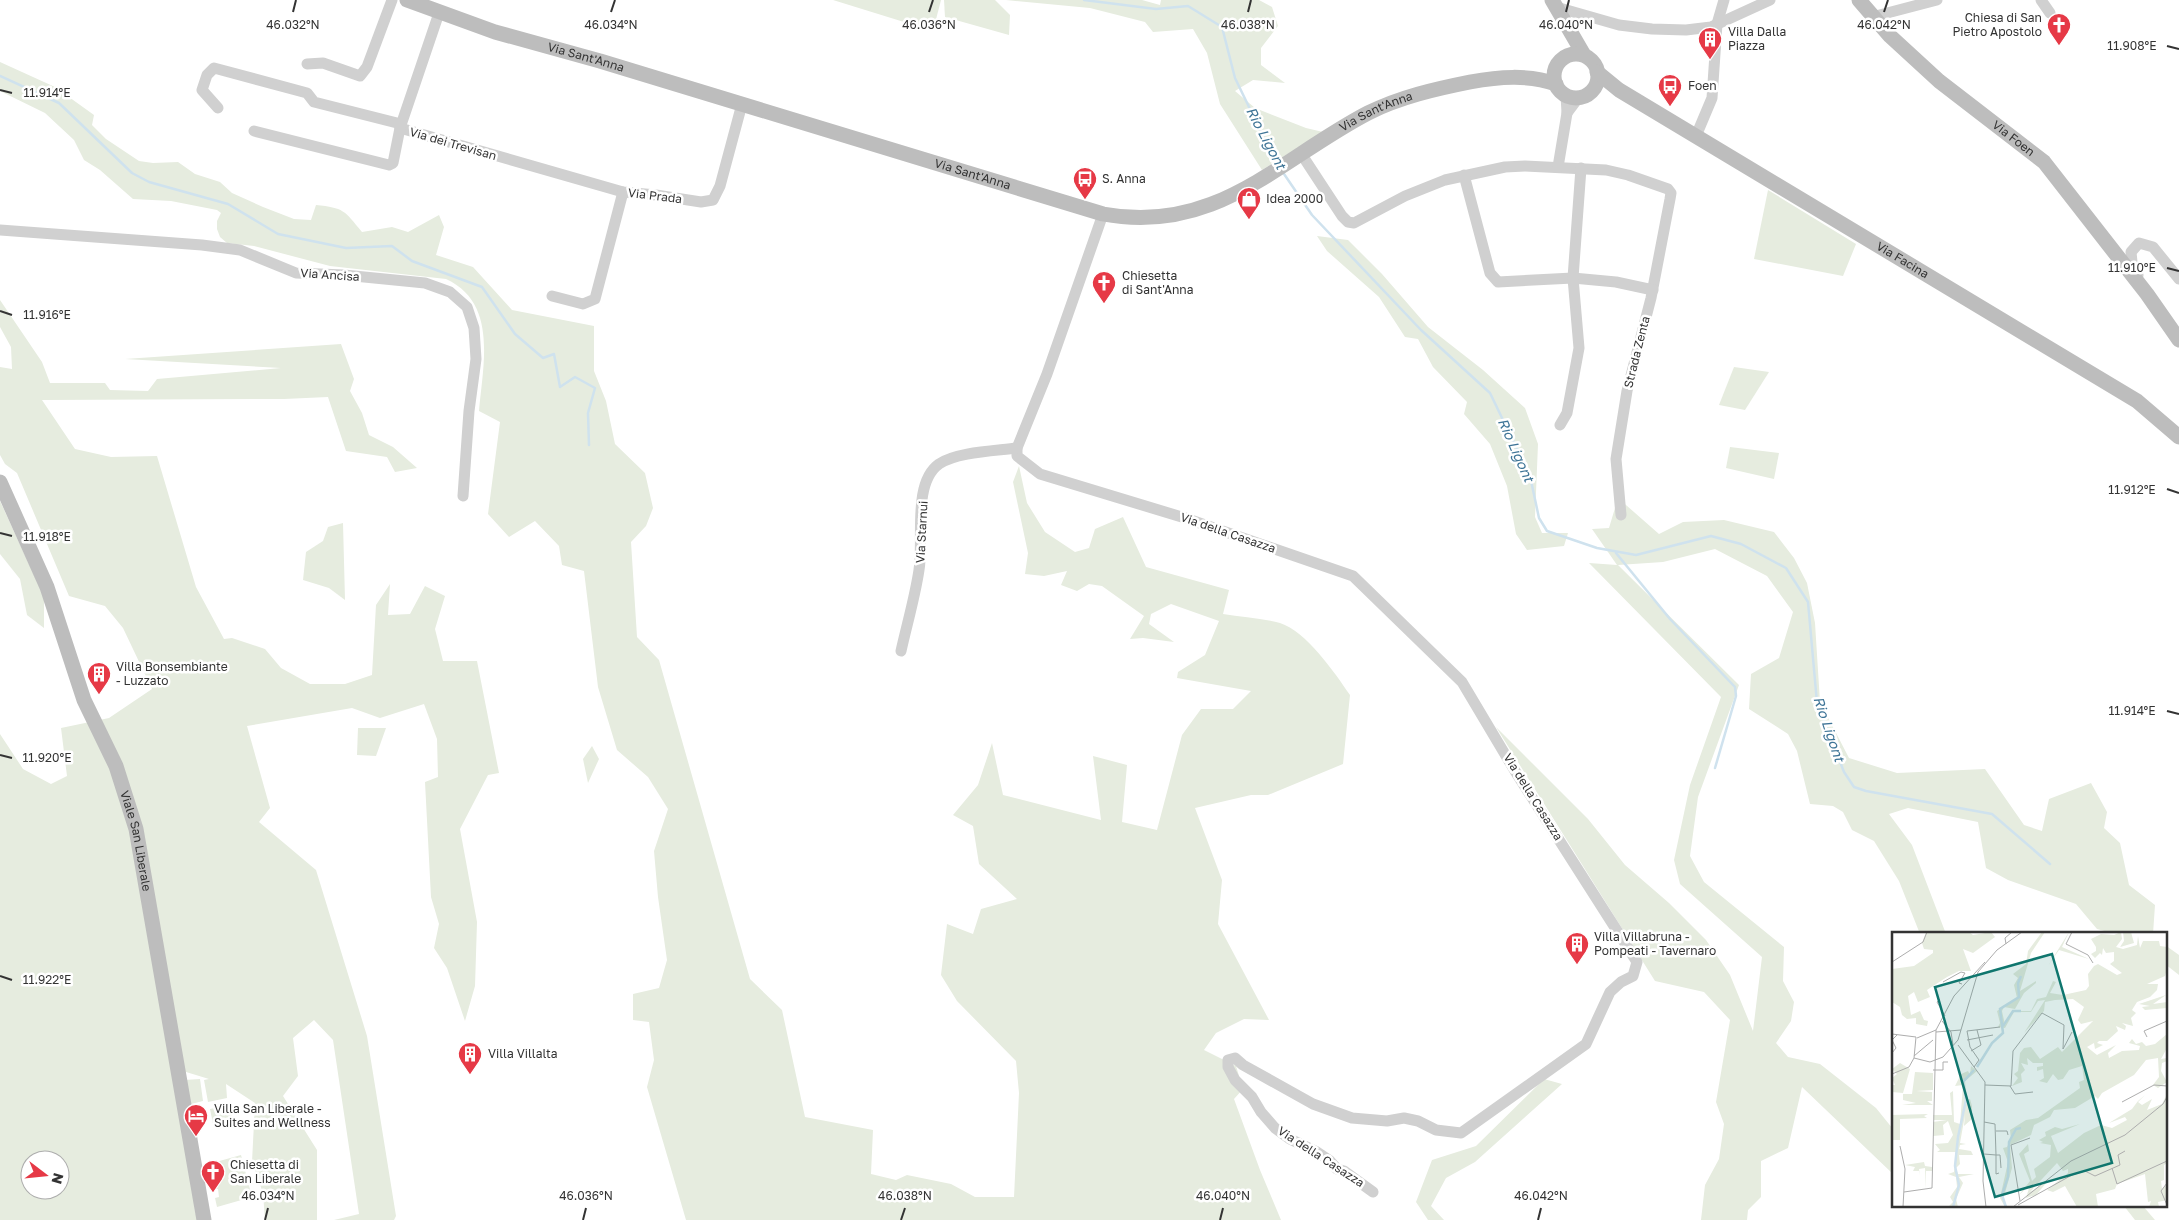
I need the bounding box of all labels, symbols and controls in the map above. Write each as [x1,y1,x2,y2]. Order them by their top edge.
place label: Chiesa di San Pietro Apostolo [1953,10,2042,39]
church icon: Chiesa di San Pietro Apostolo [2046,12,2072,46]
text: 46.032°N [266,17,320,32]
text: 46.034°N [584,17,638,32]
text: 46.036°N [902,17,956,32]
text: 46.038°N [1221,17,1275,32]
text: 46.040°N [1539,17,1593,32]
text: 46.042°N [1857,17,1911,32]
place label: Villa Dalla Piazza [1728,24,1786,53]
building icon: Villa Dalla Piazza [1697,26,1723,60]
text: 11.908°E [2107,38,2157,53]
street label: Via Sant'Anna [546,39,626,75]
bus stop icon: Foen [1657,73,1683,107]
place label: Foen [1688,78,1717,93]
text: 11.914°E [23,85,71,100]
street label: Via Sant'Anna [1336,88,1414,135]
water label: Rio Ligont [1243,104,1291,173]
street label: Via Foen [1989,117,2038,159]
street label: Via dei Trevisan [408,124,498,163]
street label: Via Sant'Anna [933,155,1013,193]
bus stop icon: S. Anna [1072,166,1098,200]
place label: S. Anna [1102,171,1146,186]
street label: Via Prada [627,185,683,206]
shop icon: Idea 2000 [1236,186,1262,220]
place label: Idea 2000 [1266,191,1323,206]
street label: Via Facina [1874,238,1932,281]
text: 11.910°E [2108,260,2156,275]
street label: Via Ancisa [300,265,360,284]
place label: Chiesetta di Sant'Anna [1122,268,1194,297]
church icon: Chiesetta di Sant'Anna [1091,270,1117,304]
text: 11.916°E [23,307,71,322]
street label: Strada Zenta [1620,314,1653,389]
water label: Rio Ligont [1495,415,1539,486]
text: 11.912°E [2108,482,2156,497]
street label: Via Starnui [912,500,931,564]
street label: Via della Casazza [1178,509,1278,556]
text: 11.918°E [23,529,71,544]
place label: Villa Bonsembiante - Luzzato [116,659,228,688]
building icon: Villa Bonsembiante - Luzzato [86,661,112,695]
water label: Rio Ligont [1810,694,1849,765]
text: 11.914°E [2108,703,2156,718]
text: 11.920°E [23,750,71,765]
street label: Via della Casazza [1501,750,1566,843]
street label: Viale San Liberale [117,789,155,892]
place label: Villa Villabruna - Pompeati - Tavernaro [1594,929,1716,958]
building icon: Villa Villabruna - Pompeati - Tavernaro [1564,931,1590,965]
inset map [1892,932,2166,1208]
text: 11.922°E [23,972,71,987]
building icon: Villa Villalta [457,1041,483,1075]
place label: Villa Villalta [488,1046,558,1061]
place label: Villa San Liberale - Suites and Wellness [214,1101,331,1130]
hotel icon: Villa San Liberale - Suites and Wellness [183,1103,209,1137]
street label: Via della Casazza [1275,1123,1367,1190]
north arrow [20,1150,70,1200]
place label: Chiesetta di San Liberale [230,1157,301,1186]
church icon: Chiesetta di San Liberale [200,1159,226,1193]
text: N [48,1171,68,1186]
text: 46.034°N [241,1188,295,1203]
text: 46.036°N [559,1188,613,1203]
text: 46.038°N [878,1188,932,1203]
text: 46.040°N [1196,1188,1250,1203]
text: 46.042°N [1514,1188,1568,1203]

